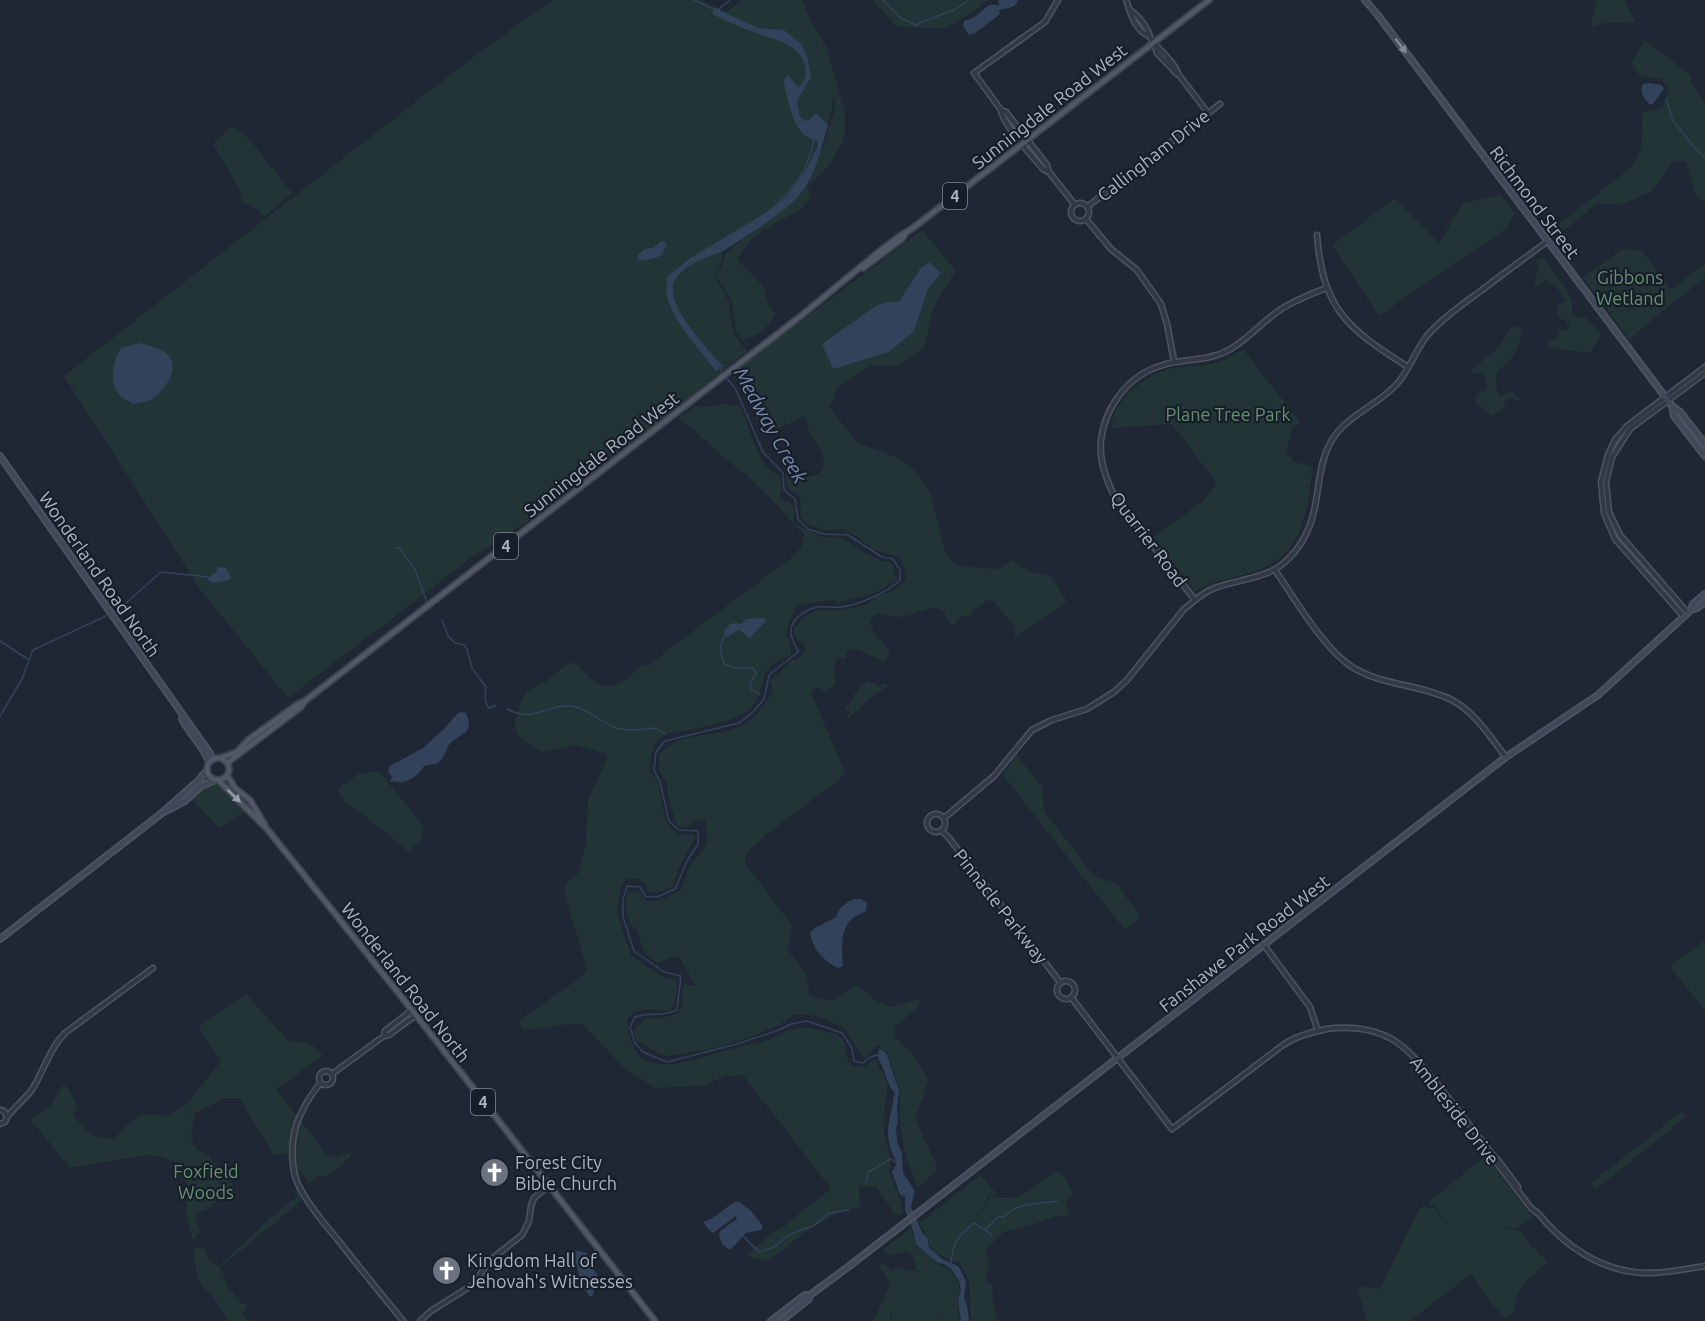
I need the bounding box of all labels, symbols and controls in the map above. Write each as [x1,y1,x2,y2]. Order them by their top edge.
one-way arrow [1395,37,1407,53]
street label: Sunningdale Road West [968,39,1130,173]
street label: Callingham Drive [1093,105,1213,205]
street label: Richmond Street [1486,142,1584,262]
road number: 4 [943,183,967,209]
park label: Gibbons Wetland [1596,267,1664,308]
water label: Medway Creek [730,363,813,488]
street label: Sunningdale Road West [520,387,682,521]
park label: Plane Tree Park [1165,404,1291,424]
street label: Wonderland Road North [35,488,165,660]
street label: Quarrier Road [1106,488,1191,591]
road number: 4 [494,533,518,559]
one-way arrow [227,789,241,803]
street label: Pinnacle Parkway [950,845,1052,967]
street label: Fanshawe Park Road West [1155,870,1333,1016]
street label: Wonderland Road North [338,898,474,1066]
street label: Ambleside Drive [1407,1052,1503,1168]
road number: 4 [471,1089,495,1115]
place label: Forest City Bible Church [515,1152,617,1193]
church icon: Forest City Bible Church [478,1156,510,1188]
park label: Foxfield Woods [173,1161,239,1202]
place label: Kingdom Hall of Jehovah's Witnesses [467,1250,633,1291]
church icon: Kingdom Hall of Jehovah's Witnesses [430,1254,462,1286]

